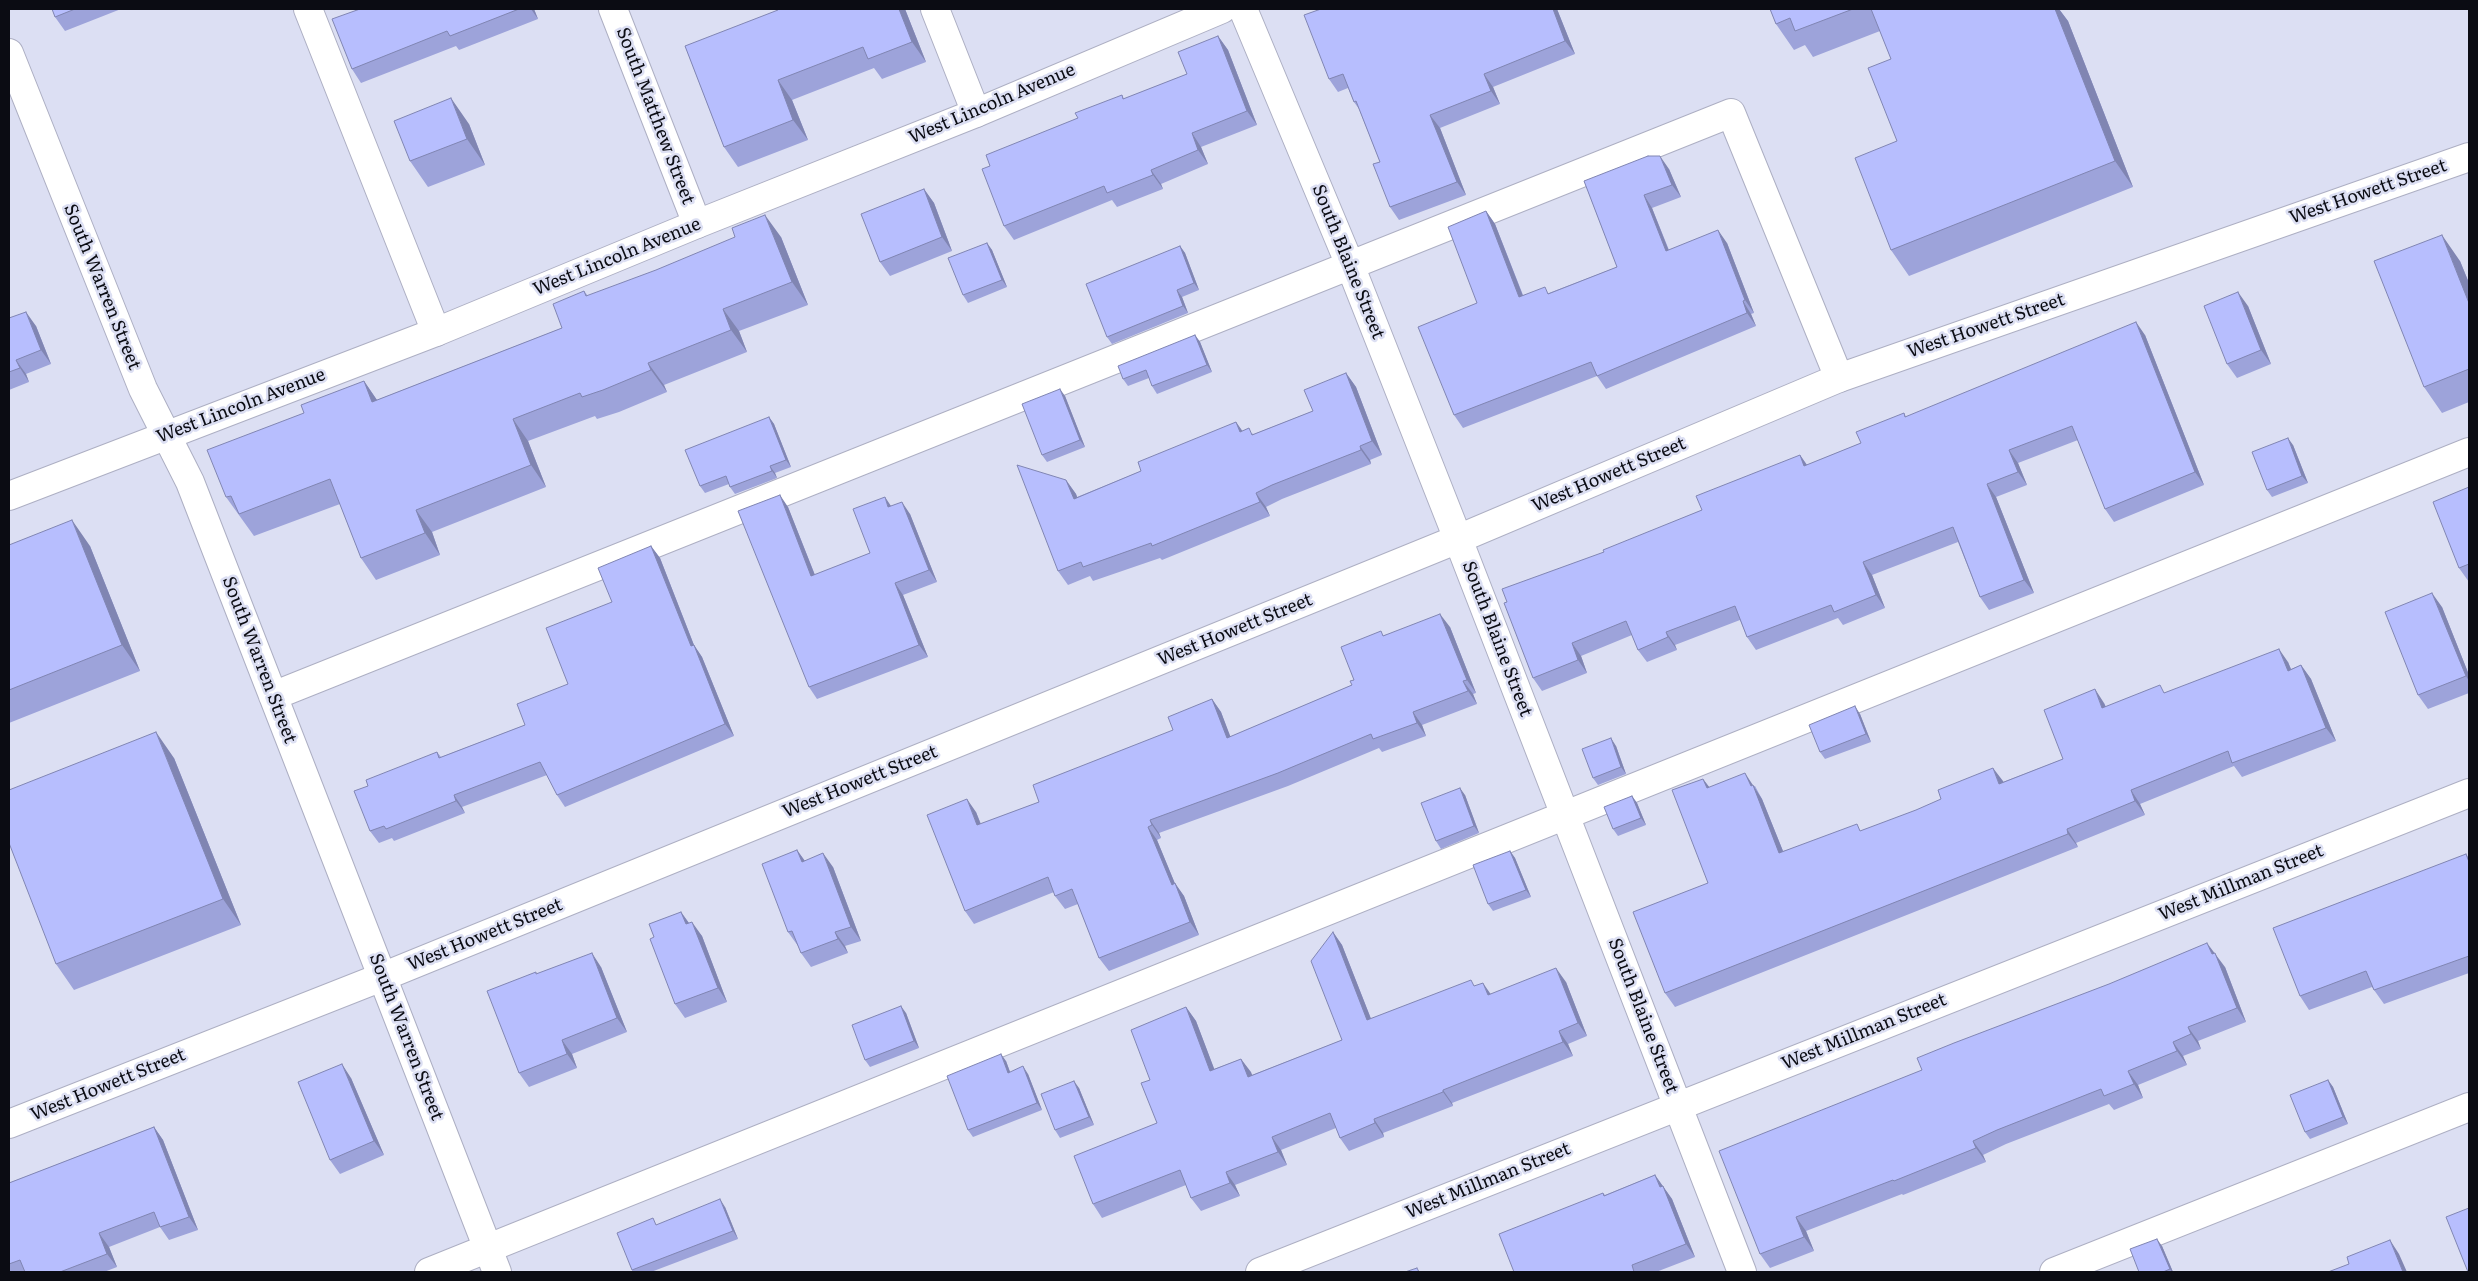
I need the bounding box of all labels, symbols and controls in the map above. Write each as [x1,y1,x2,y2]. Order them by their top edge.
street label: South Matthew Street [611,24,699,208]
street label: West Lincoln Avenue [905,59,1079,149]
street label: West Howett Street [2286,155,2450,229]
street label: South Blaine Street [1307,182,1389,342]
street label: South Warren Street [59,201,145,373]
street label: West Lincoln Avenue [530,213,704,301]
street label: West Howett Street [1904,289,2068,363]
street label: West Lincoln Avenue [154,364,328,448]
street label: West Howett Street [1529,433,1689,517]
street label: South Blaine Street [1457,558,1537,720]
street label: South Warren Street [217,574,301,746]
street label: West Howett Street [1154,589,1316,671]
street label: West Howett Street [779,741,941,823]
street label: West Millman Street [2155,840,2327,926]
street label: West Howett Street [404,894,566,976]
street label: South Blaine Street [1603,935,1683,1097]
street label: South Warren Street [364,951,448,1123]
street label: West Millman Street [1778,989,1950,1075]
street label: West Howett Street [27,1044,189,1126]
street label: West Millman Street [1402,1138,1574,1224]

